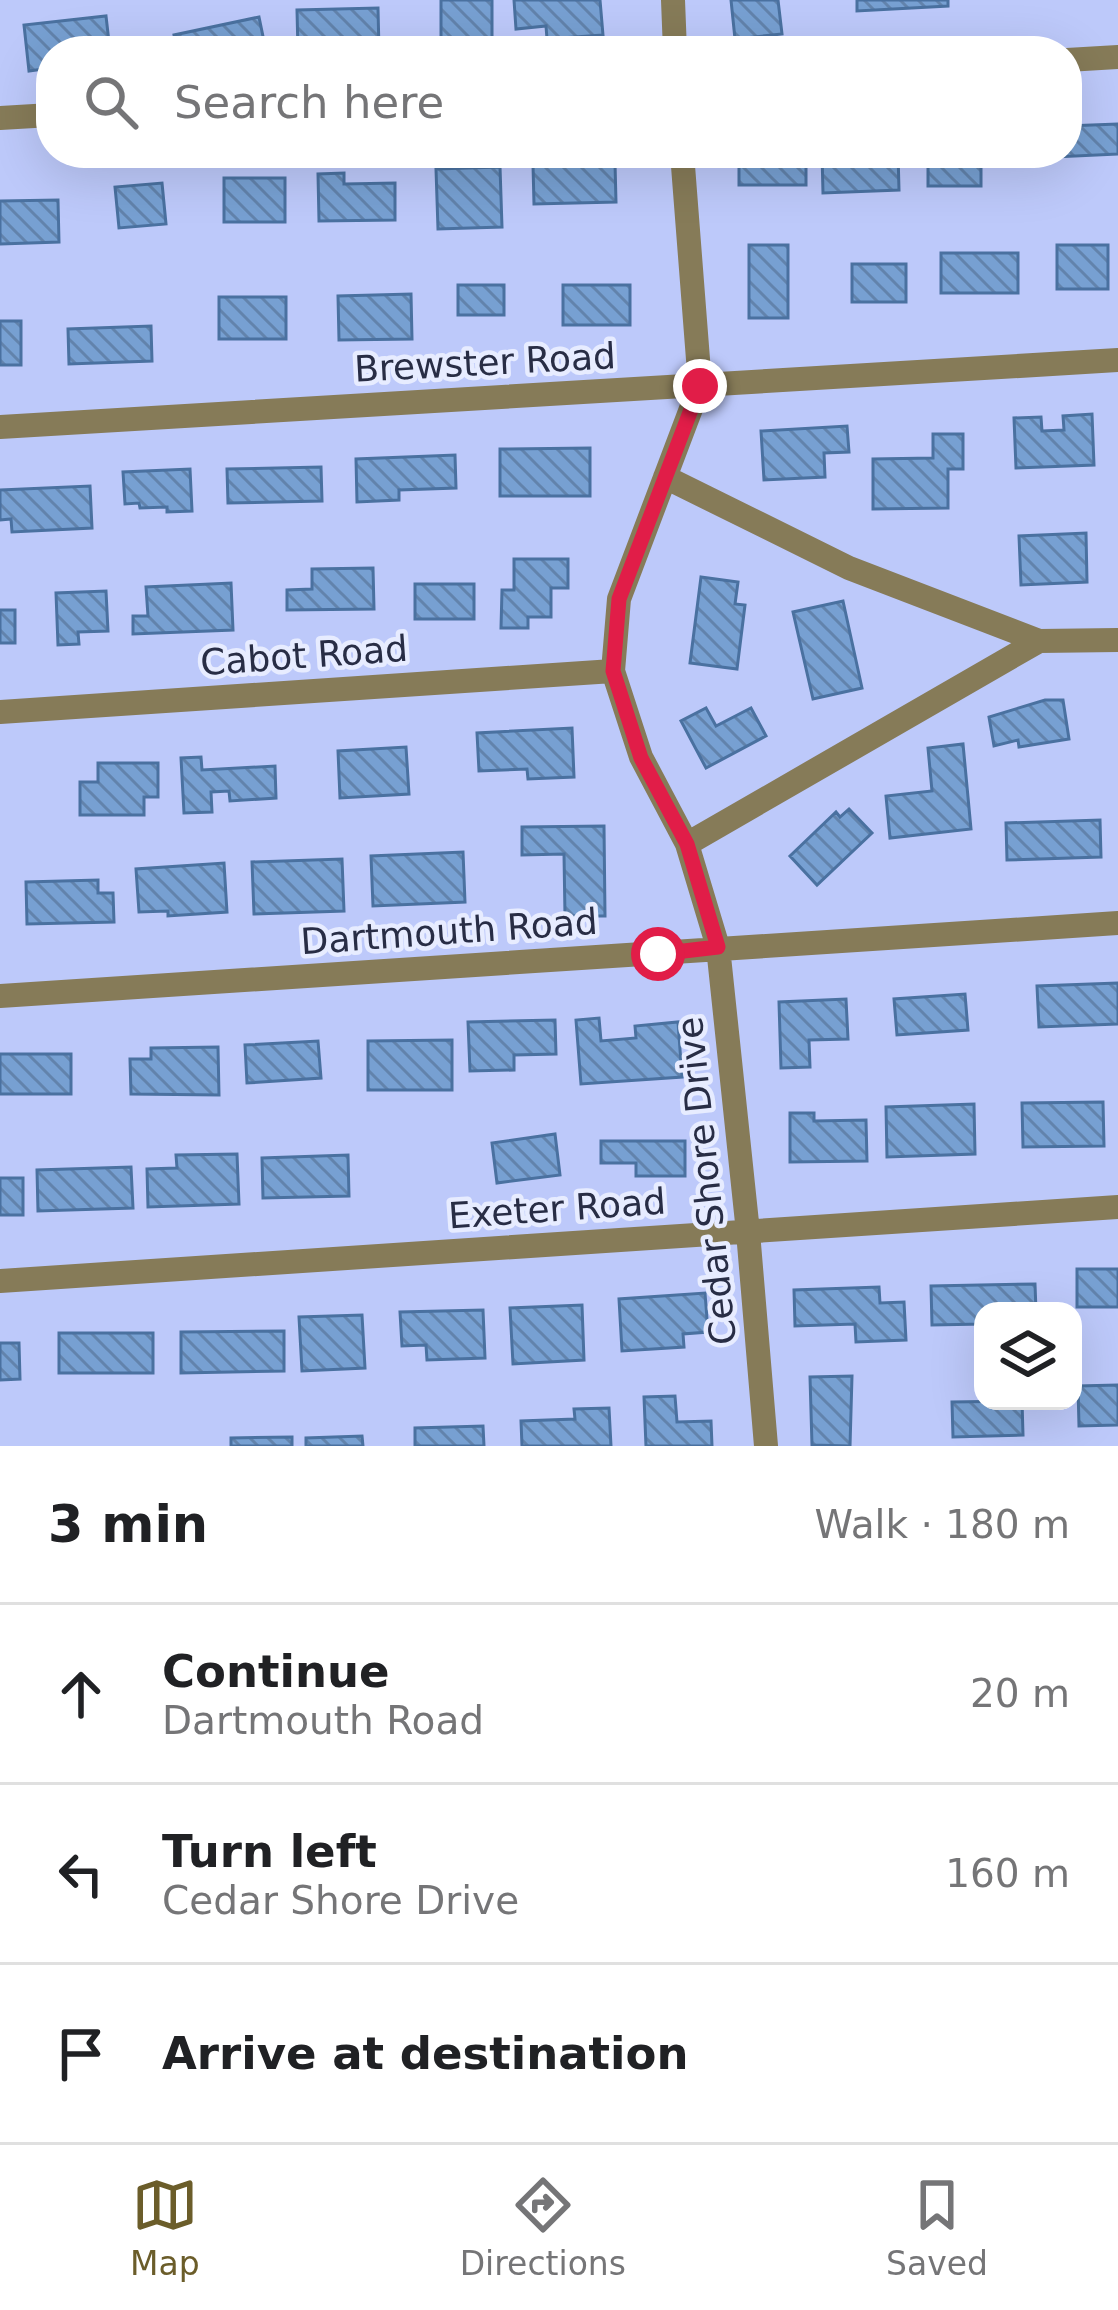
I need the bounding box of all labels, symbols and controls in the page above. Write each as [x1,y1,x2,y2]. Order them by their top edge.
search box [36,36,1082,168]
icon: search [78,69,144,135]
text: Search here [174,76,444,129]
street label: Brewster Road [353,335,617,390]
route end [673,359,727,413]
street label: Cabot Road [199,628,409,683]
street label: Dartmouth Road [299,901,599,962]
route start [631,927,685,981]
street label: Cedar Shore Drive [669,1015,744,1347]
street label: Exeter Road [447,1180,667,1237]
map controls [974,1302,1082,1410]
button: layers [974,1302,1082,1410]
text: 3 min [48,1495,208,1554]
text: Walk · 180 m [815,1502,1070,1547]
text: Continue [162,1645,390,1698]
icon: ahead [48,1661,114,1727]
text: 20 m [970,1671,1070,1716]
text: Dartmouth Road [162,1698,484,1743]
text: Turn left [162,1825,377,1878]
icon: left [48,1841,114,1907]
text: 160 m [945,1851,1070,1896]
text: Cedar Shore Drive [162,1878,519,1923]
icon: arrive [48,2021,114,2087]
text: Arrive at destination [162,2027,688,2080]
tab: Map [130,2172,200,2283]
tab: Directions [460,2172,626,2283]
tab: Saved [886,2172,988,2283]

